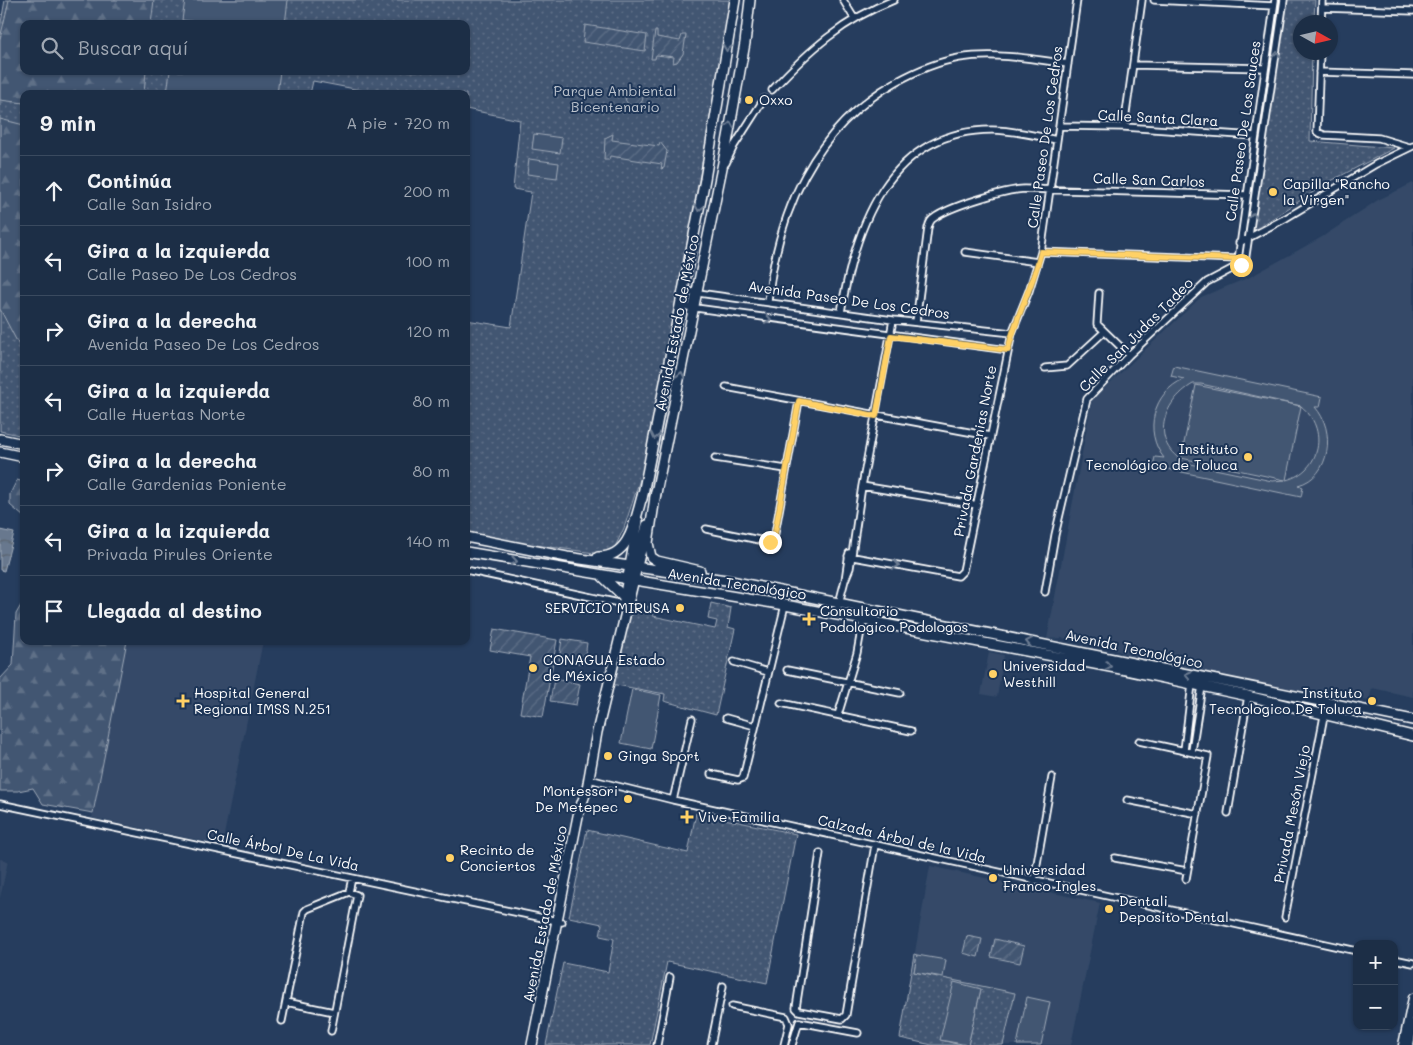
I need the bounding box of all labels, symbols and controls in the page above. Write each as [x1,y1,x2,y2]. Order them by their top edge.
north arrow [1293,15,1338,60]
search box [20,20,470,75]
icon: search [38,34,66,62]
text: Buscar aquí [78,35,188,60]
street label: Calle Paseo De Los Sauces [1220,39,1265,222]
one-way arrow [723,44,733,53]
street label: Calle Paseo De Los Cedros [1022,45,1067,229]
one-way arrow [1271,51,1282,59]
park label: Parque Ambiental Bicentenario [554,81,676,116]
place label: Oxxo [759,90,793,109]
marker: Oxxo [743,94,755,106]
street label: Calle Santa Clara [1097,105,1219,130]
text: 9 min [40,109,96,136]
text: A pie · 720 m [346,112,450,133]
one-way arrow [725,120,735,129]
text: Continúa [87,168,172,193]
street label: Calle San Carlos [1093,168,1205,191]
place label: Capilla "Rancho la Virgen" [1283,174,1390,209]
icon: ahead [40,177,68,205]
text: 200 m [403,180,450,201]
marker: Capilla "Rancho la Virgen" [1267,186,1279,198]
text: Calle San Isidro [87,193,212,214]
one-way arrow [695,204,705,213]
one-way arrow [1247,212,1258,220]
street label: Avenida Estado de México [650,233,703,413]
text: Gira a la izquierda [87,238,270,263]
icon: left [40,247,68,275]
text: 100 m [405,250,450,271]
route start [1230,254,1253,277]
text: Calle Paseo De Los Cedros [87,263,297,284]
street label: Calle San Judas Tadeo [1074,273,1197,396]
street label: Avenida Paseo De Los Cedros [747,276,951,323]
text: Gira a la derecha [87,308,257,333]
one-way arrow [764,313,773,323]
icon: right [40,317,68,345]
text: 120 m [406,320,450,341]
text: Avenida Paseo De Los Cedros [87,333,319,354]
street label: Privada Gardenias Norte [949,364,1000,538]
one-way arrow [675,370,686,379]
text: Gira a la izquierda [87,378,270,403]
icon: left [40,387,68,415]
text: 80 m [413,390,450,411]
text: Calle Huertas Norte [87,403,246,424]
one-way arrow [650,432,661,441]
place label: Instituto Tecnológico de Toluca [1086,439,1238,474]
text: Gira a la derecha [87,448,257,473]
marker: Instituto Tecnológico de Toluca [1242,451,1254,463]
icon: right [40,457,68,485]
text: 80 m [413,460,450,481]
text: Calle Gardenias Poniente [87,473,287,494]
text: Gira a la izquierda [87,518,270,543]
icon: left [40,527,68,555]
text: 140 m [406,530,450,551]
route end [759,531,782,554]
text: Privada Pirules Oriente [87,543,273,564]
one-way arrow [510,555,519,566]
one-way arrow [891,559,900,569]
street label: Avenida Tecnológico [666,563,808,604]
icon: arrive [40,597,68,625]
text: Llegada al destino [87,598,262,623]
place label: SERVICIO MIRUSA [545,598,670,617]
place label: Consultorio Podologico Podologos [820,601,968,636]
marker: SERVICIO MIRUSA [674,602,686,614]
marker: Consultorio Podologico Podologos [802,612,816,626]
street label: Avenida Tecnológico [1064,625,1205,672]
one-way arrow [1025,637,1034,648]
place label: CONAGUA Estado de México [543,650,665,685]
place label: Universidad Westhill [1003,656,1085,691]
one-way arrow [1103,661,1112,671]
marker: CONAGUA Estado de México [527,662,539,674]
marker: Universidad Westhill [987,668,999,680]
one-way arrow [1184,670,1193,680]
place label: Hospital General Regional IMSS N.251 [194,683,331,718]
place label: Instituto Tecnologico De Toluca [1209,683,1362,718]
marker: Hospital General Regional IMSS N.251 [176,694,190,708]
marker: Instituto Tecnologico De Toluca [1366,695,1378,707]
street label: Privada Mesón Viejo [1269,743,1314,885]
place label: Ginga Sport [618,746,700,765]
marker: Ginga Sport [602,750,614,762]
place label: Montessori De Metepec [535,781,618,816]
marker: Montessori De Metepec [622,793,634,805]
place label: Vive Familia [698,807,780,826]
marker: Vive Familia [680,810,694,824]
street label: Calzada Árbol de la Vida [816,810,988,867]
street label: Calle Árbol De La Vida [205,824,361,875]
street label: Avenida Estado de México [518,824,571,1004]
place label: Recinto de Conciertos [460,840,536,875]
marker: Recinto de Conciertos [444,852,456,864]
place label: Universidad Franco Ingles [1003,860,1096,895]
marker: Universidad Franco Ingles [987,872,999,884]
place label: Dentali Deposito Dental [1119,891,1229,926]
marker: Dentali Deposito Dental [1103,903,1115,915]
map controls [1353,940,1398,1030]
button: + [1353,940,1398,985]
button: − [1353,985,1398,1030]

